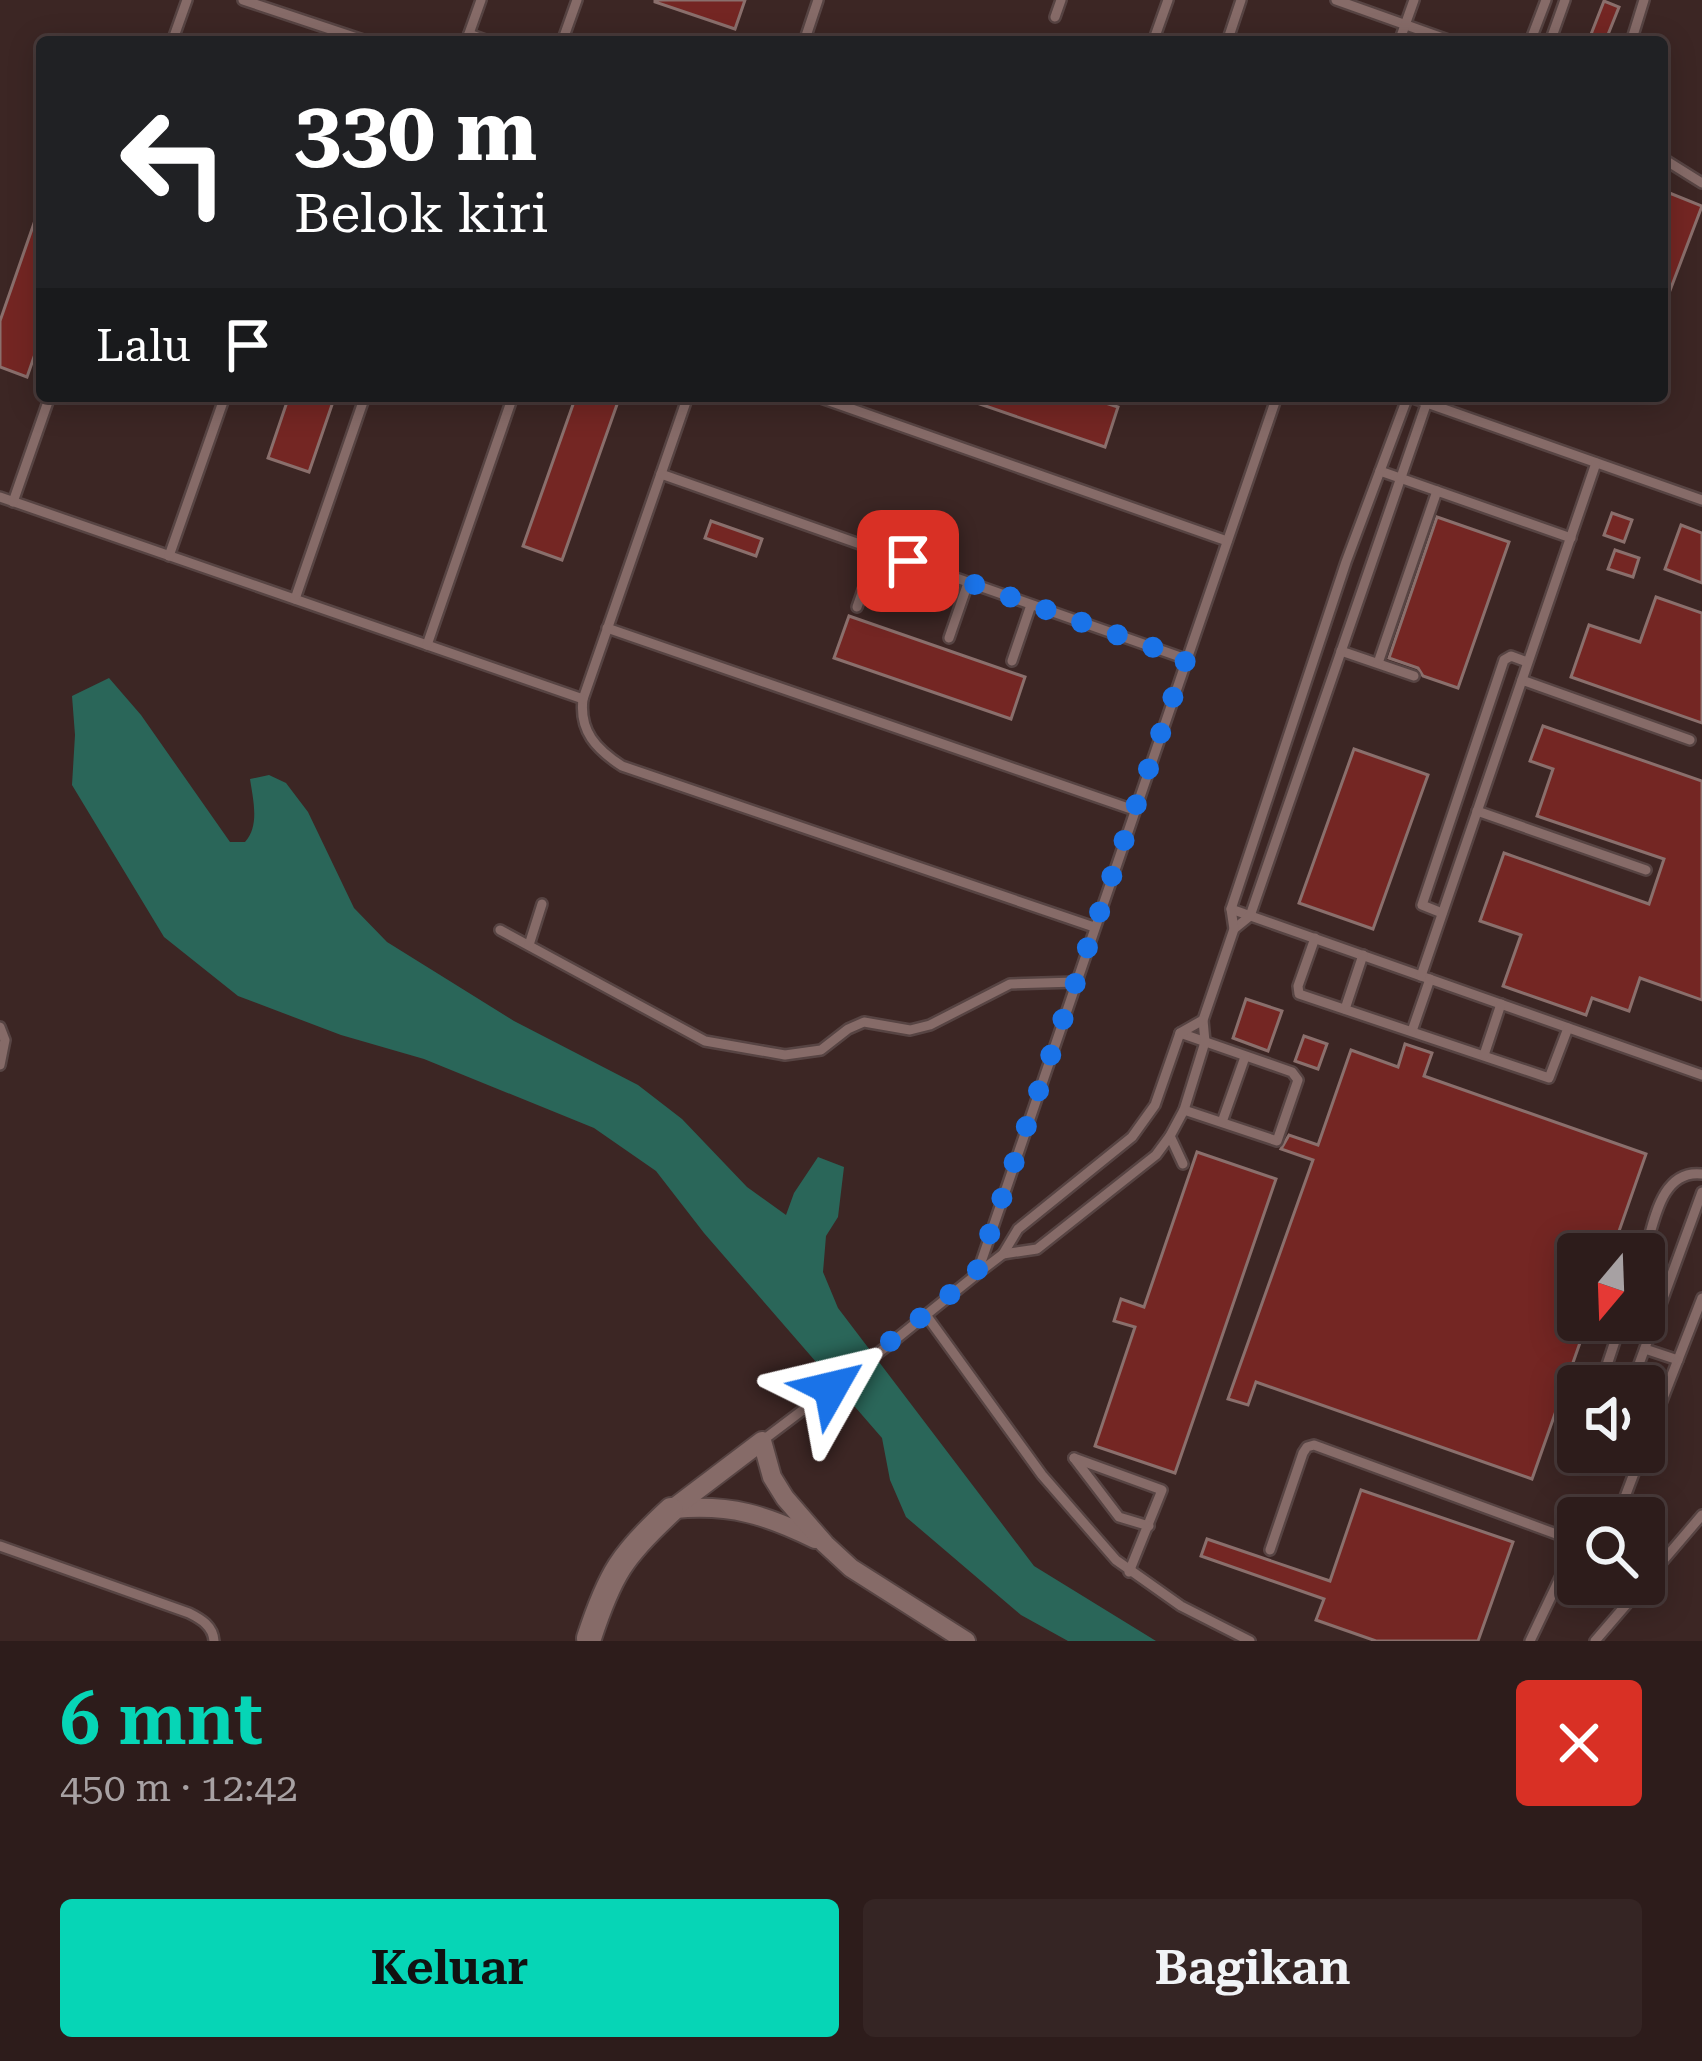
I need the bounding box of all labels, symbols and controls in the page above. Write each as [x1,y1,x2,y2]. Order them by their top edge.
text: 330 m [294,82,537,180]
icon: left [96,84,252,240]
text: Belok kiri [294,182,548,245]
icon: arrive [215,312,281,378]
text: Lalu [96,319,191,372]
pin [857,510,959,612]
icon: arrive [875,528,941,594]
north arrow [1557,1233,1665,1341]
map controls [1557,1233,1665,1605]
position arrow [768,1325,894,1451]
button: sound [1557,1365,1665,1473]
button: search [1557,1497,1665,1605]
text: 6 mnt [60,1677,263,1762]
button: close [1516,1680,1642,1806]
text: 450 m · 12:42 [60,1765,298,1811]
button: Keluar [60,1899,839,2037]
button: Bagikan [863,1899,1642,2037]

